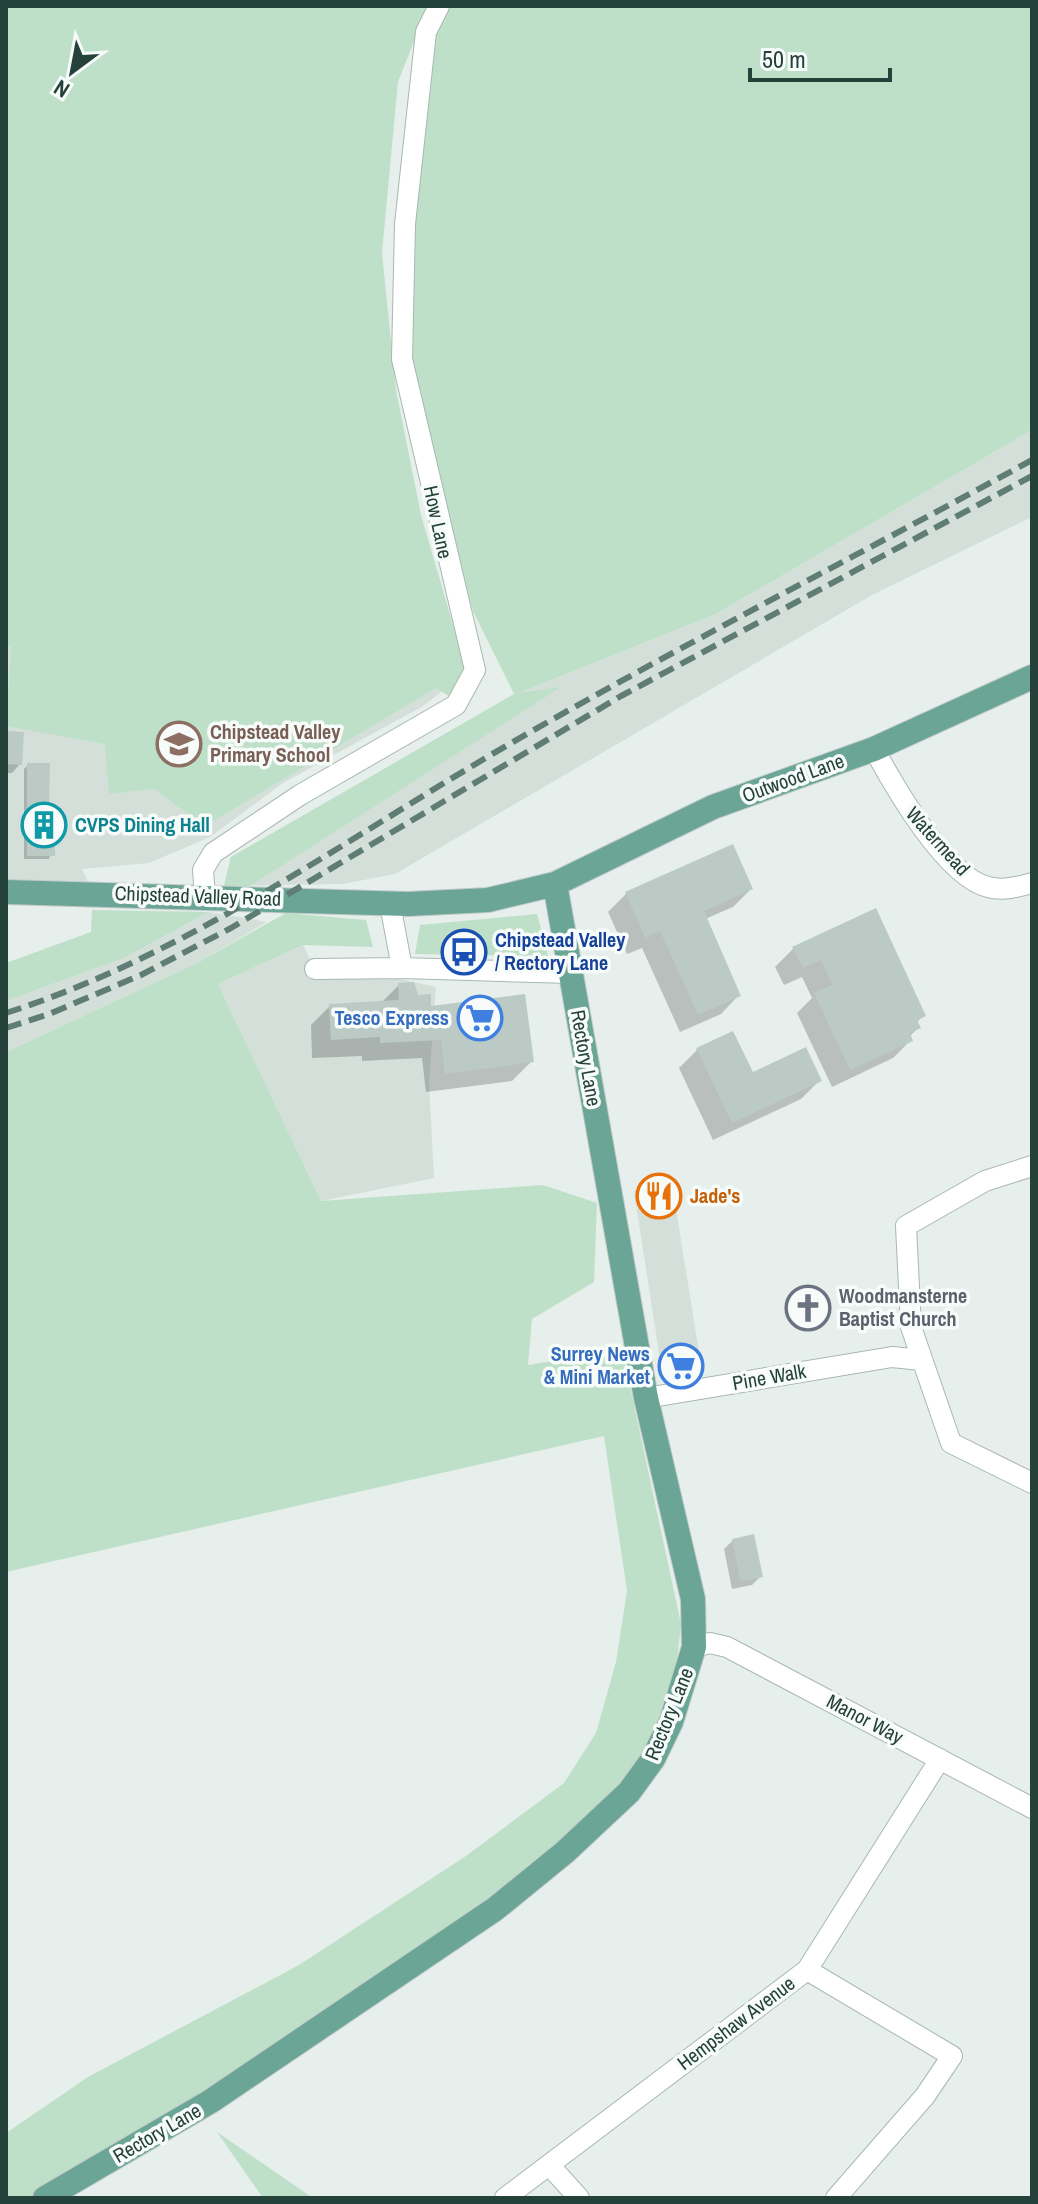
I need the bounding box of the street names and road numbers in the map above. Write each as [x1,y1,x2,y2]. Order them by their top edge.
street label: How Lane [418,483,459,561]
street label: Outwood Lane [738,747,848,808]
street label: Watermead [900,800,977,881]
street label: Chipstead Valley Road [114,879,282,912]
street label: Rectory Lane [565,1008,608,1108]
street label: Pine Walk [730,1357,809,1396]
street label: Rectory Lane [638,1664,699,1764]
street label: Manor Way [822,1687,909,1750]
street label: Hempshaw Avenue [671,1969,800,2076]
street label: Rectory Lane [108,2096,206,2169]

